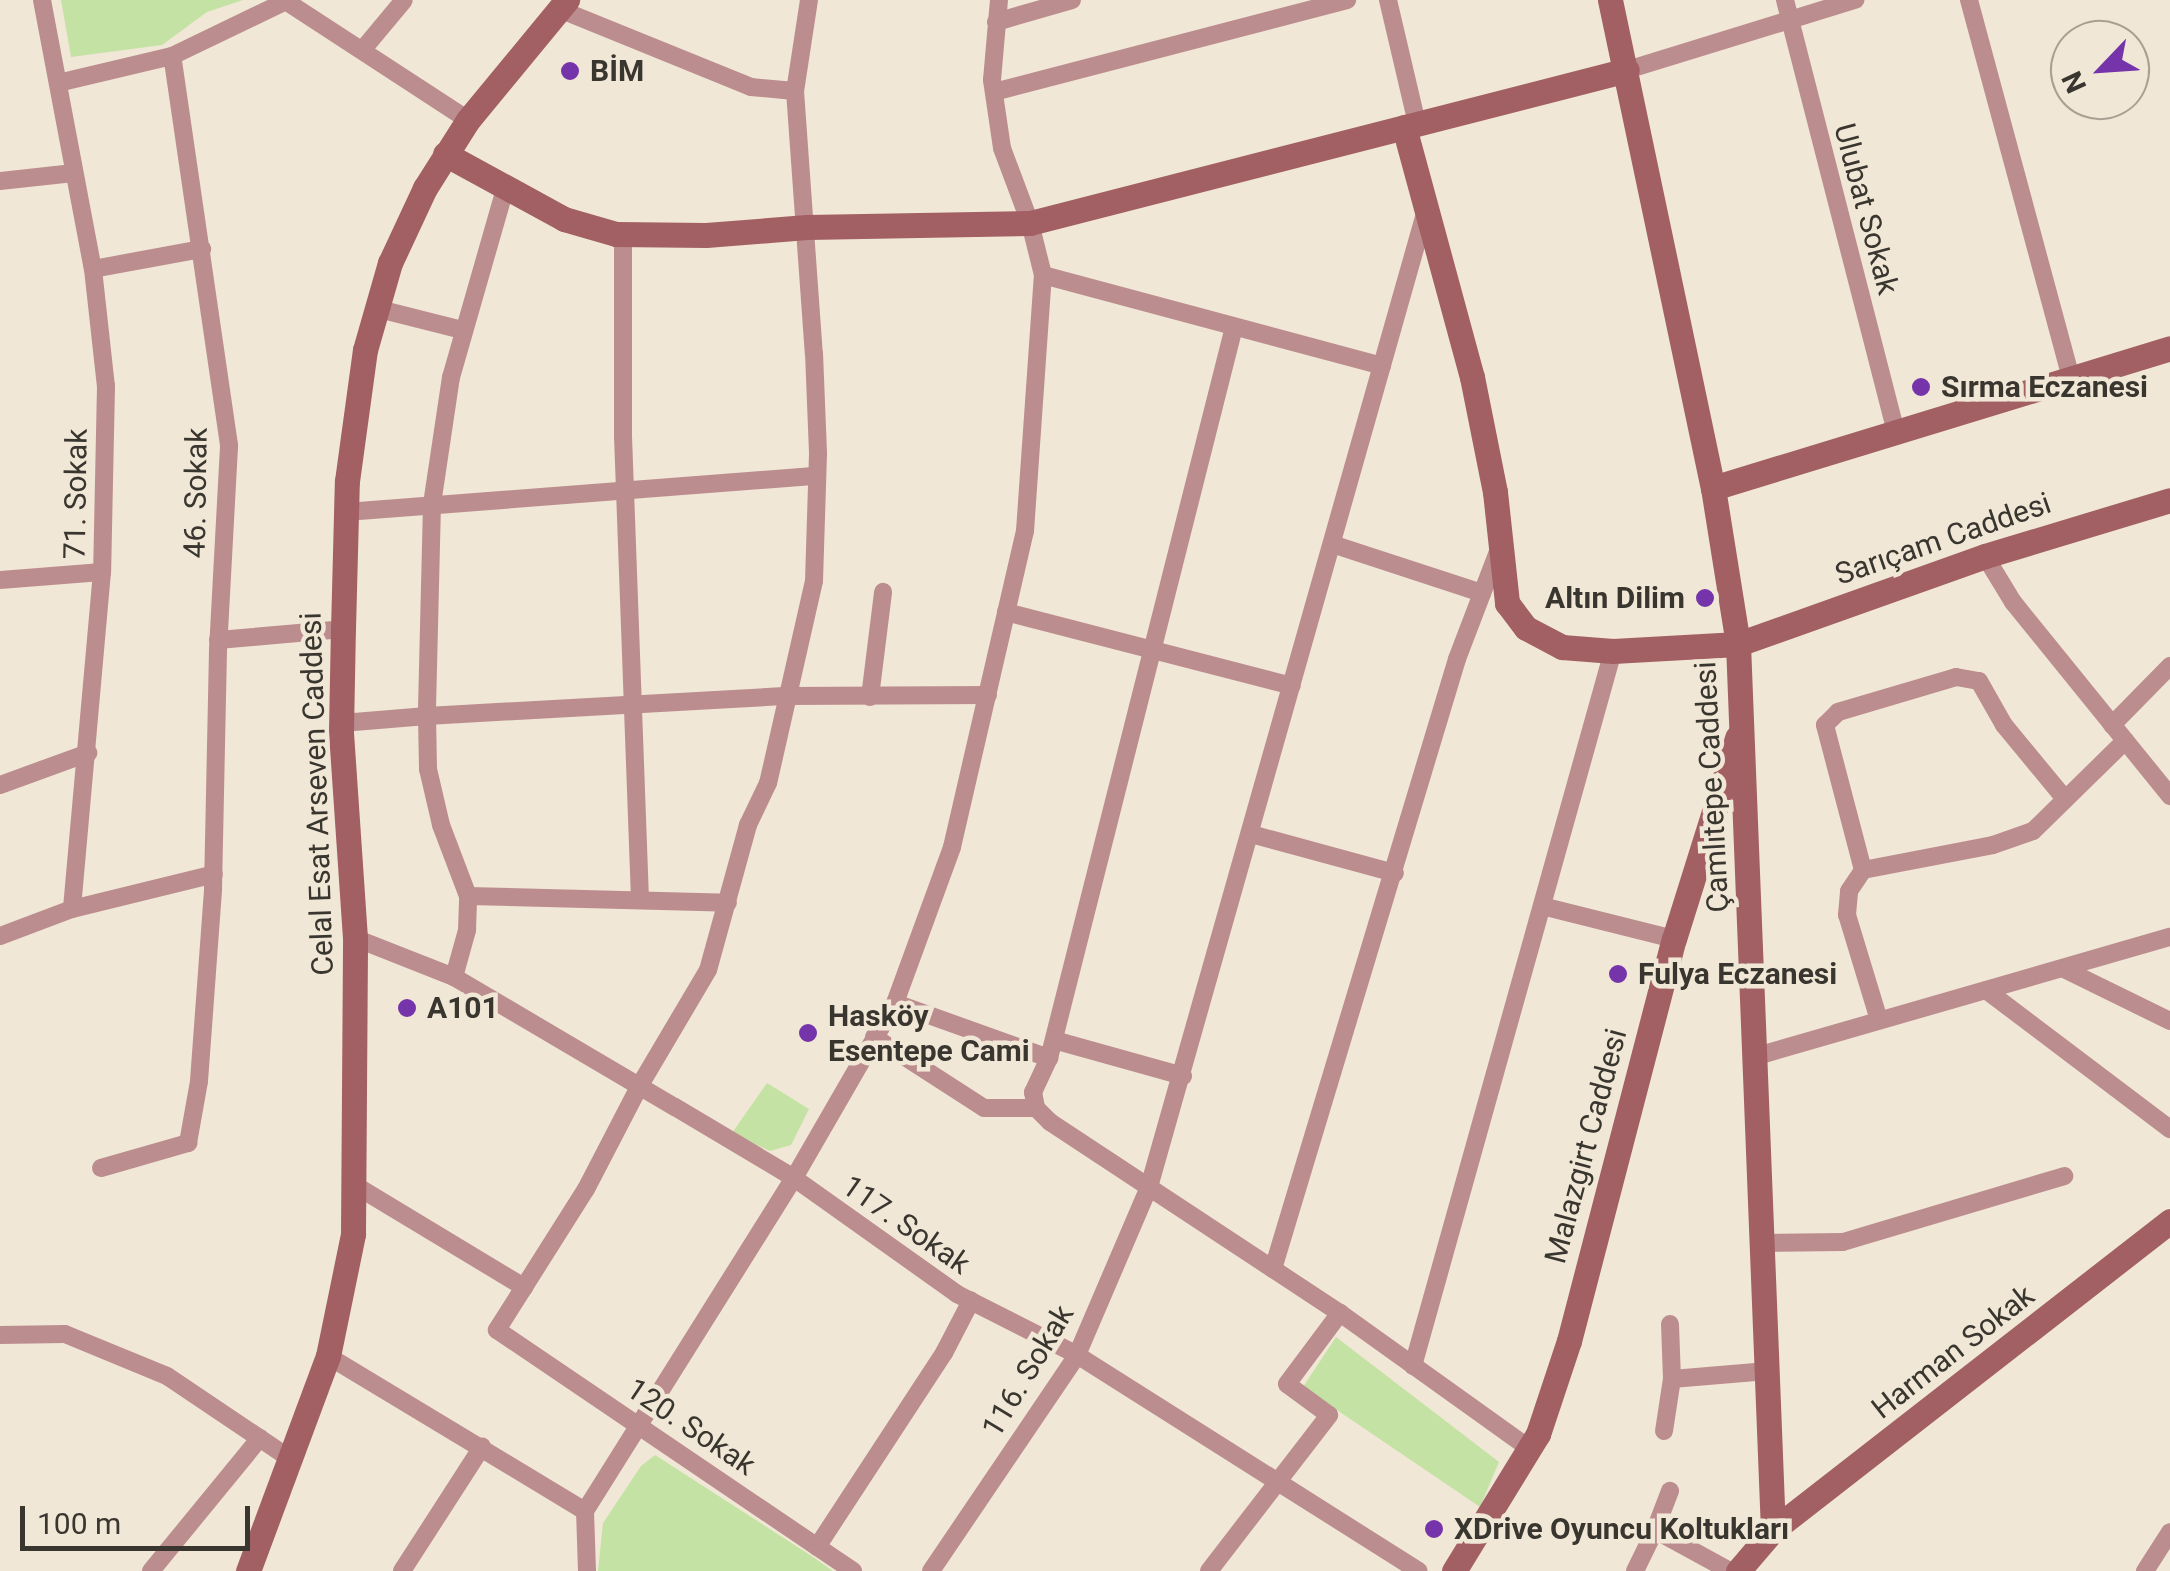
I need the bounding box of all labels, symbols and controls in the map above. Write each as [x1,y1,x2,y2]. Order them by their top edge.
north arrow [2050,20,2150,120]
place label: BİM [590,53,644,89]
marker: BİM [559,60,581,82]
text: N [2055,66,2093,98]
street label: Ulubat Sokak [1826,120,1906,298]
place label: Sırma Eczanesi [1941,369,2148,405]
marker: Sırma Eczanesi [1910,376,1932,398]
street label: 46. Sokak [177,427,215,559]
street label: 71. Sokak [57,428,95,560]
street label: Sarıçam Caddesi [1830,485,2056,593]
place label: Altın Dilim [1545,580,1685,616]
marker: Altın Dilim [1694,587,1716,609]
street label: Celal Esat Arseven Caddesi [293,612,341,976]
street label: Çamlıtepe Caddesi [1687,661,1737,913]
place label: Fulya Eczanesi [1638,956,1837,992]
marker: Fulya Eczanesi [1607,963,1629,985]
place label: A101 [427,990,499,1026]
marker: A101 [396,997,418,1019]
place label: Hasköy Esentepe Cami [828,998,1030,1068]
marker: Hasköy Esentepe Cami [797,1022,819,1044]
street label: Malazgirt Caddesi [1537,1025,1635,1267]
street label: 117. Sokak [835,1168,977,1282]
street label: Harman Sokak [1865,1277,2041,1427]
street label: 116. Sokak [975,1298,1081,1444]
street label: 120. Sokak [620,1371,762,1483]
scale bar [25,1486,255,1548]
text: 100 m [37,1506,121,1541]
place label: XDrive Oyuncu Koltukları [1454,1511,1789,1547]
marker: XDrive Oyuncu Koltukları [1423,1518,1445,1540]

